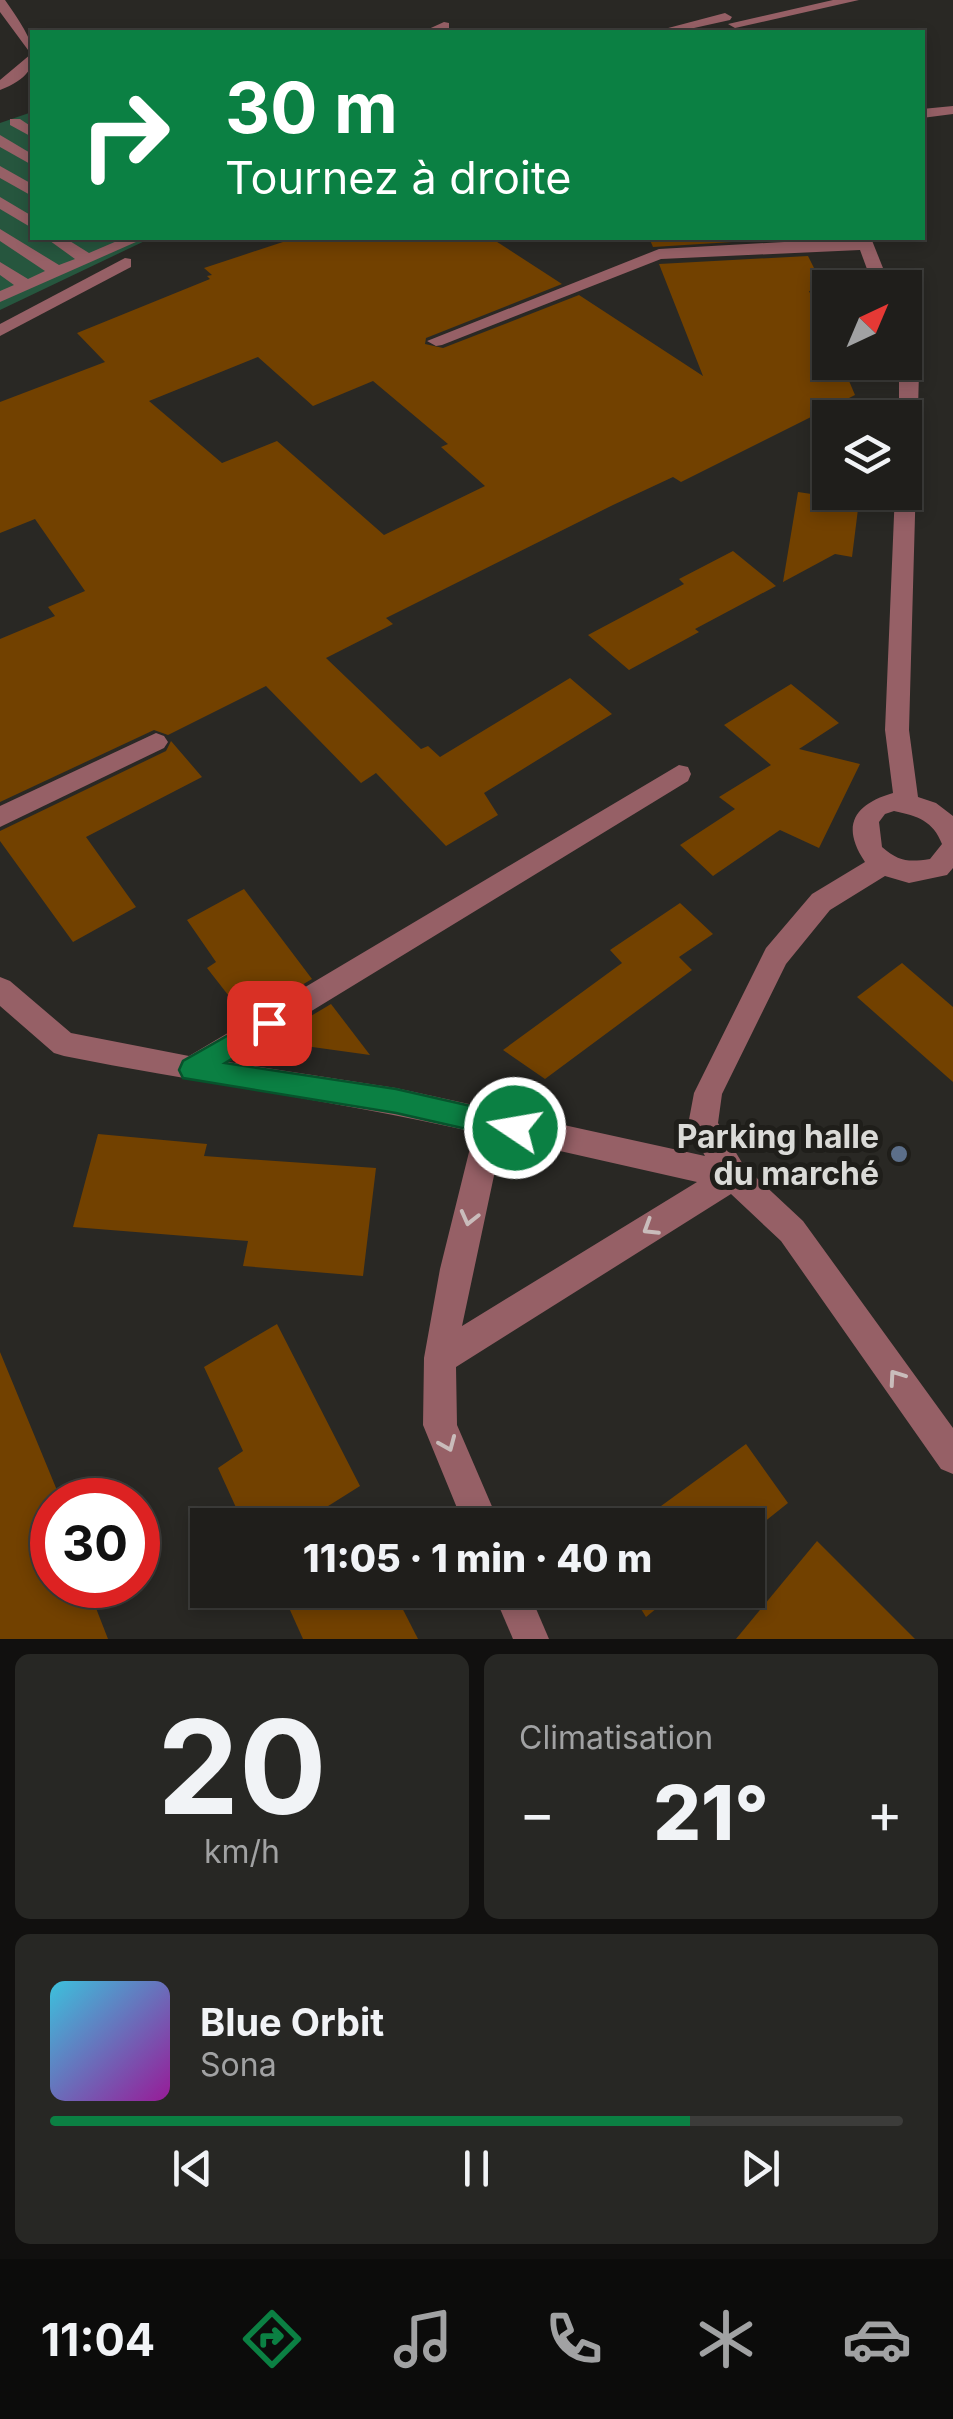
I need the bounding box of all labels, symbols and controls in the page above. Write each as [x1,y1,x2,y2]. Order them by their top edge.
text: 30 m [225,65,398,150]
icon: right [60,70,190,200]
text: Tournez à droite [225,150,572,205]
north arrow [812,270,922,380]
map controls [812,270,922,510]
button: layers [812,400,922,510]
pin [227,981,312,1066]
icon: arrive [242,996,297,1051]
position arrow [463,1076,567,1180]
place label: Parking halle du marché [677,1117,879,1193]
marker: Parking halle du marché [888,1143,910,1165]
one-way arrow [459,1209,480,1226]
one-way arrow [643,1216,661,1235]
one-way arrow [890,1370,909,1389]
one-way arrow [436,1434,456,1452]
speed limit sign: 30 [30,1478,160,1608]
text: 11:05 · 1 min · 40 m [303,1535,652,1581]
text: 20 [157,1688,327,1845]
text: Climatisation [519,1718,713,1757]
text: 21° [653,1767,769,1858]
text: − [519,1780,555,1846]
text: + [867,1780,903,1846]
text: km/h [204,1832,280,1871]
text: Blue Orbit [200,1999,384,2045]
text: Sona [200,2045,277,2084]
icon: previous [165,2141,220,2196]
icon: pause [449,2141,504,2196]
icon: next [733,2141,788,2196]
icon: directions [237,2304,307,2374]
icon: music [388,2304,458,2374]
icon: phone [539,2304,609,2374]
icon: climate [691,2304,761,2374]
icon: car [842,2304,912,2374]
text: 11:04 [41,2312,155,2367]

